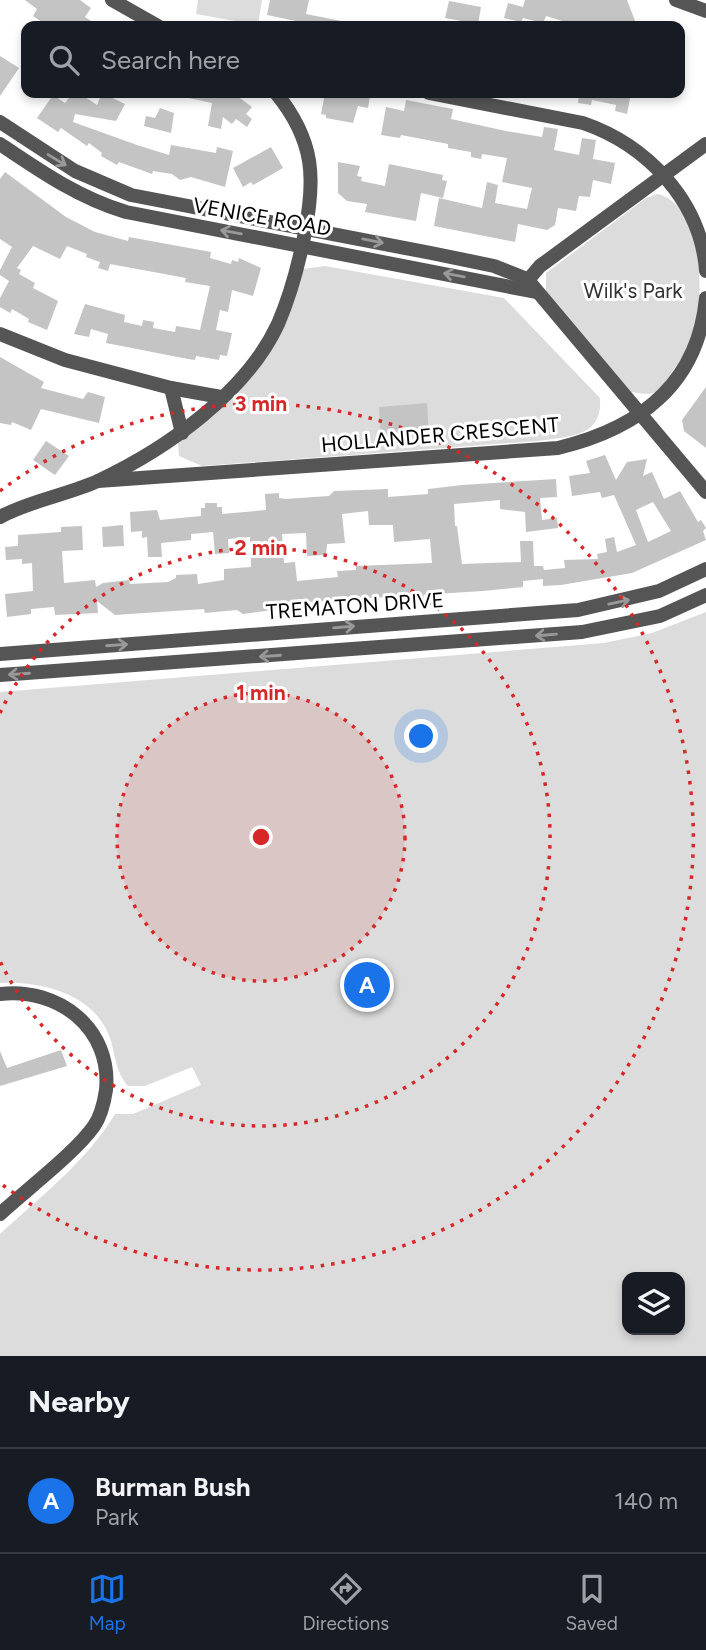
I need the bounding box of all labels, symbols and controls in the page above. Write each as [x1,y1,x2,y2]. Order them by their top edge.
search box [21,21,685,98]
icon: search [45,41,83,79]
text: Search here [101,44,240,76]
one-way arrow [46,153,66,167]
street label: VENICE ROAD [191,192,333,241]
one-way arrow [220,225,243,238]
one-way arrow [361,234,384,248]
one-way arrow [443,268,466,282]
park label: Wilk's Park [584,278,683,303]
text: 3 min [235,391,287,416]
street label: HOLLANDER CRESCENT [320,412,560,457]
text: 2 min [235,535,287,560]
street label: TREMATON DRIVE [265,587,445,624]
one-way arrow [607,594,630,608]
one-way arrow [332,620,355,633]
one-way arrow [535,629,558,642]
one-way arrow [105,639,128,652]
one-way arrow [260,650,282,663]
one-way arrow [8,668,31,681]
text: 1 min [236,680,286,705]
your location [404,719,438,753]
centre of rings [249,825,273,849]
pin: A [344,959,390,1011]
map controls [622,1272,685,1335]
button: layers [622,1272,685,1335]
text: Nearby [28,1383,130,1420]
text: Burman Bush [95,1471,251,1503]
text: A [43,1487,59,1515]
text: 140 m [614,1487,678,1515]
text: Park [95,1503,139,1531]
tab: Map [88,1570,126,1635]
tab: Directions [302,1570,389,1635]
tab: Saved [565,1570,618,1635]

